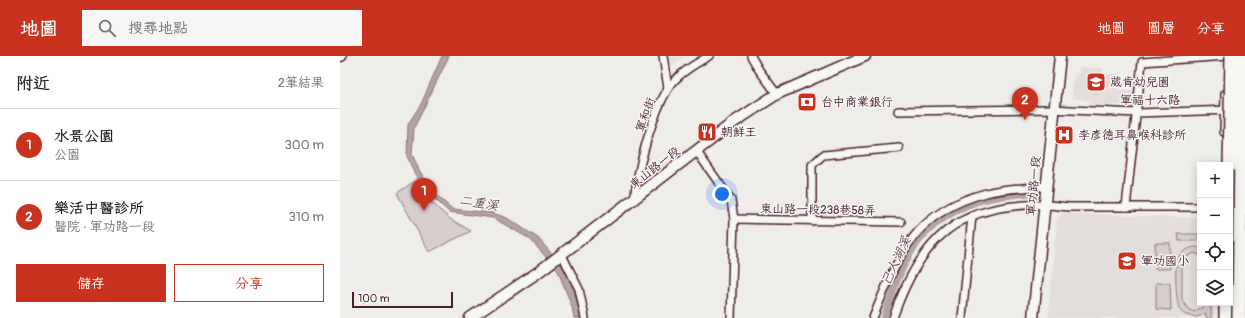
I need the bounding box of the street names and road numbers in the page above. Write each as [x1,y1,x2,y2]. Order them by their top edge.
street label: 軍福十六路 [1120,93,1180,108]
street label: 軍和街 [633,96,659,134]
street label: 東山路一段 [627,144,683,192]
street label: 軍功路一段 [1024,155,1044,217]
street label: 東山路一段238巷58弄 [760,201,876,219]

